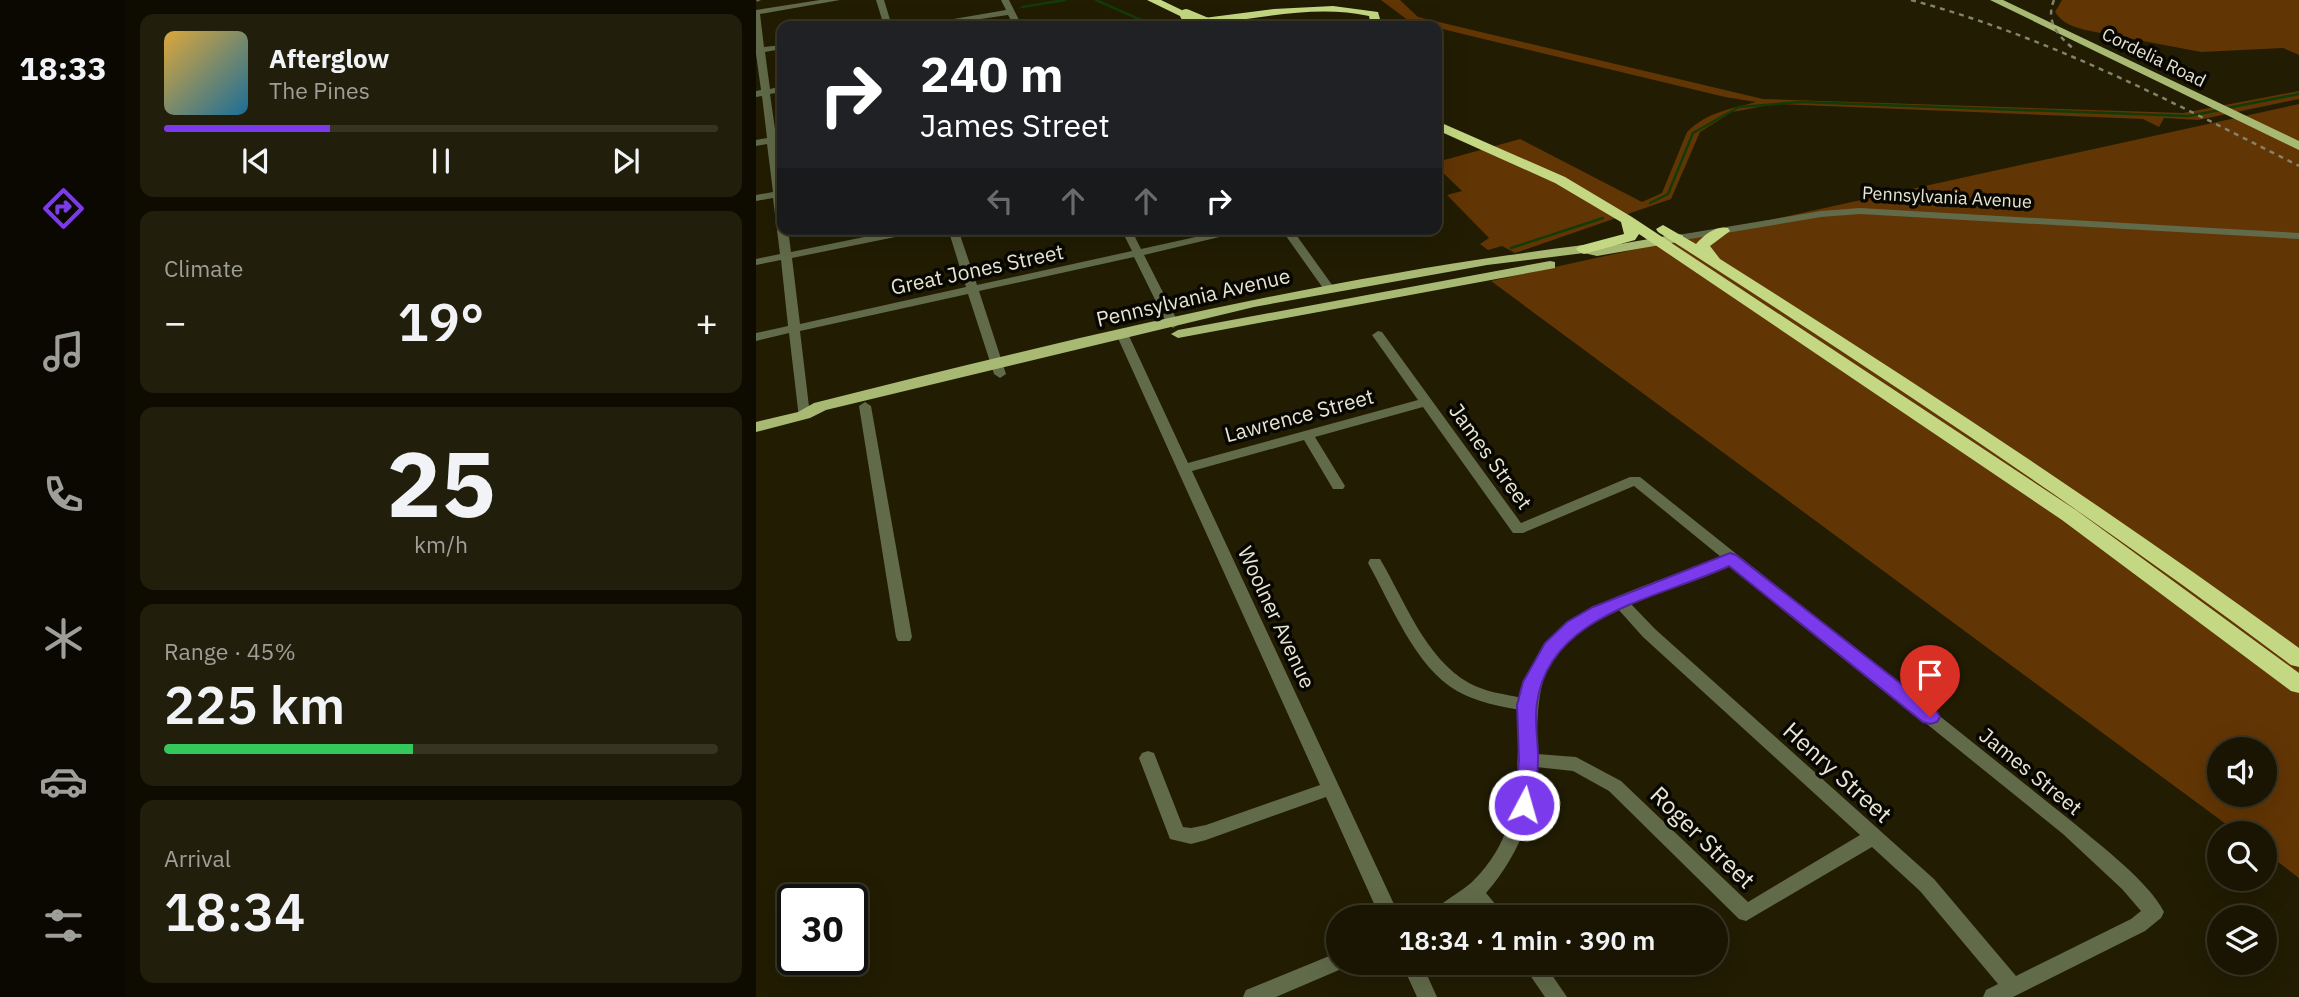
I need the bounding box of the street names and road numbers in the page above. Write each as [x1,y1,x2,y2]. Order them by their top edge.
street label: Cordelia Road [2098,22,2210,92]
street label: Pennsylvania Avenue [1862,181,2033,213]
street label: Great Jones Street [888,237,1066,301]
street label: Pennsylvania Avenue [1093,261,1293,333]
street label: Lawrence Street [1221,382,1377,448]
street label: James Street [1443,397,1539,515]
street label: Woolner Avenue [1232,541,1322,693]
street label: Henry Street [1777,715,1899,829]
street label: James Street [1974,721,2088,821]
street label: Roger Street [1644,779,1762,895]

